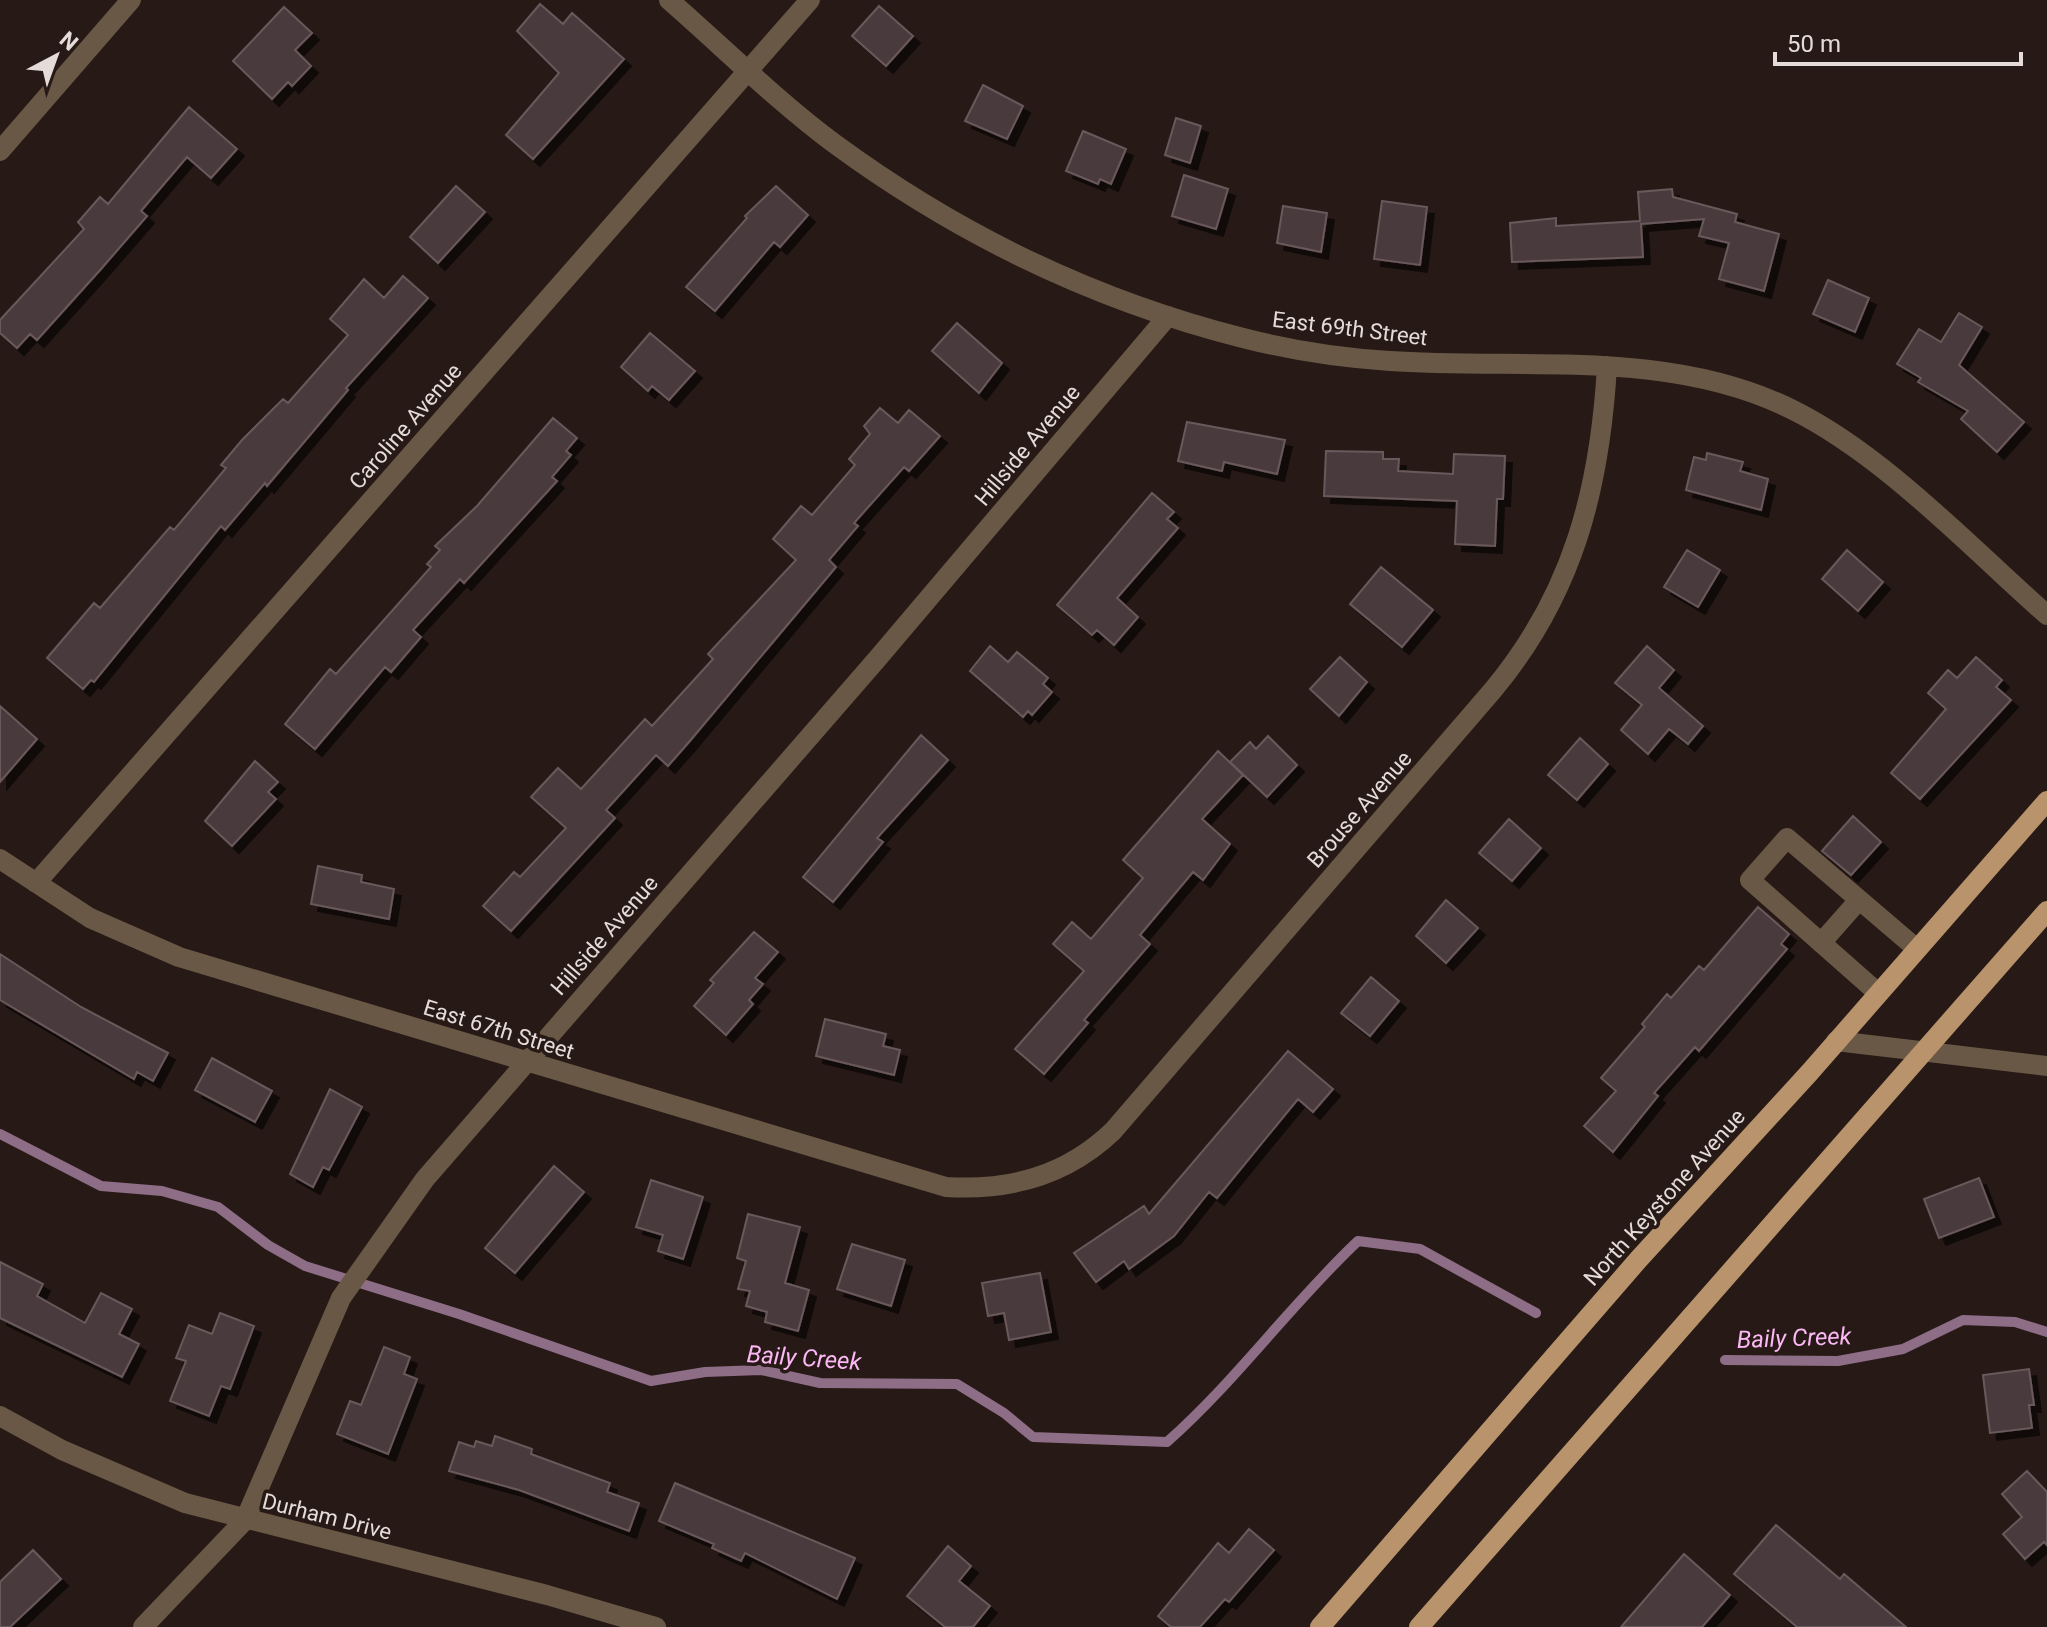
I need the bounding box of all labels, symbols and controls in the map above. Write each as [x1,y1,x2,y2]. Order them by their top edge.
north arrow [16,16,96,96]
scale bar [1775,16,2021,66]
text: N [55,27,83,56]
text: 50 m [1787,30,1841,58]
street label: East 69th Street [1271,307,1429,350]
street label: Caroline Avenue [344,359,467,494]
street label: Hillside Avenue [970,380,1085,511]
street label: Brouse Avenue [1302,746,1417,873]
street label: Hillside Avenue [546,871,663,1000]
street label: East 67th Street [421,995,577,1064]
street label: North Keystone Avenue [1579,1104,1750,1291]
water label: Baily Creek [1736,1322,1853,1354]
water label: Baily Creek [746,1340,863,1376]
street label: Durham Drive [260,1488,394,1545]

